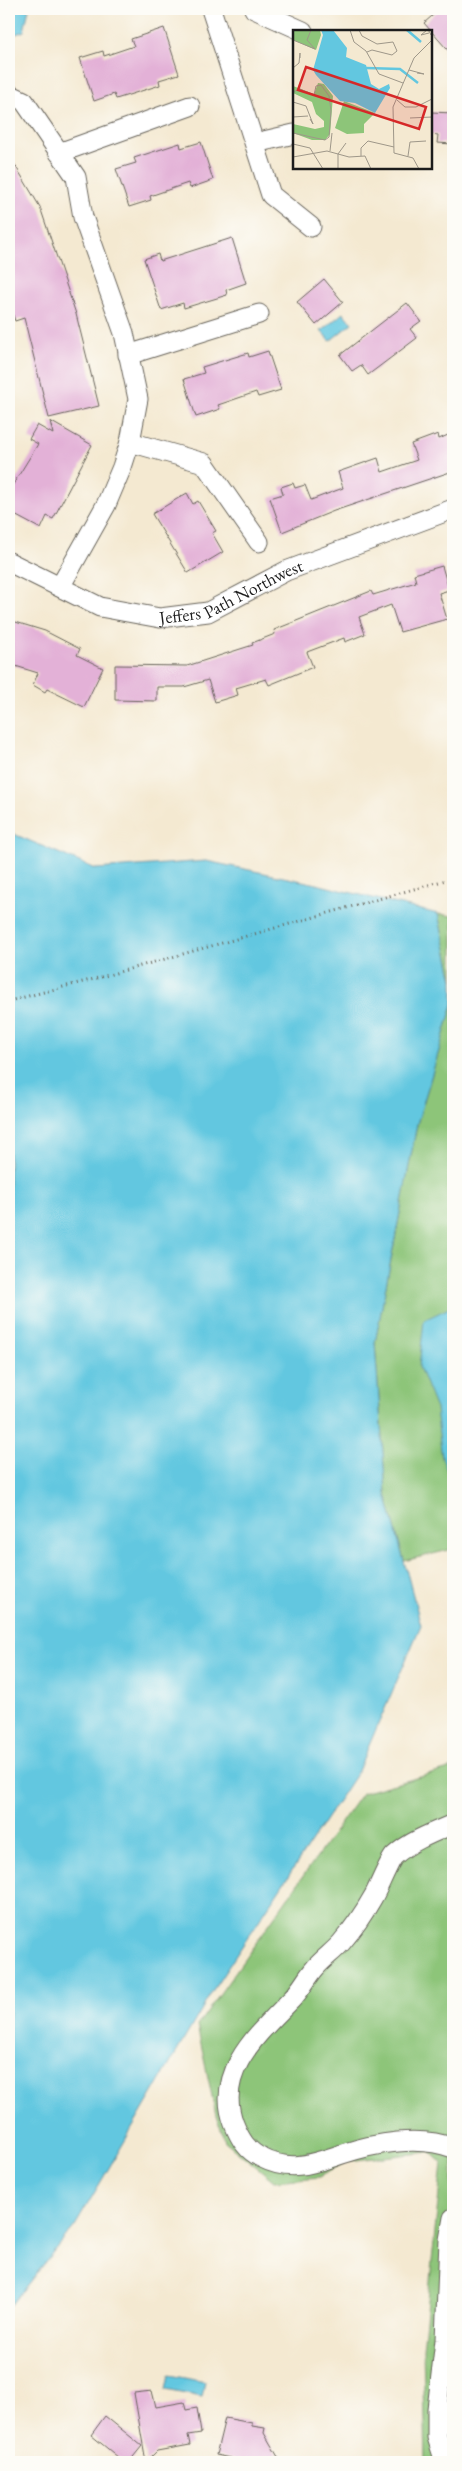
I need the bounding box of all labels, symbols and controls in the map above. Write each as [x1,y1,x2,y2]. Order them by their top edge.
inset map [293,30,432,169]
street label: Jeffers Path Northwest [156,554,306,629]

